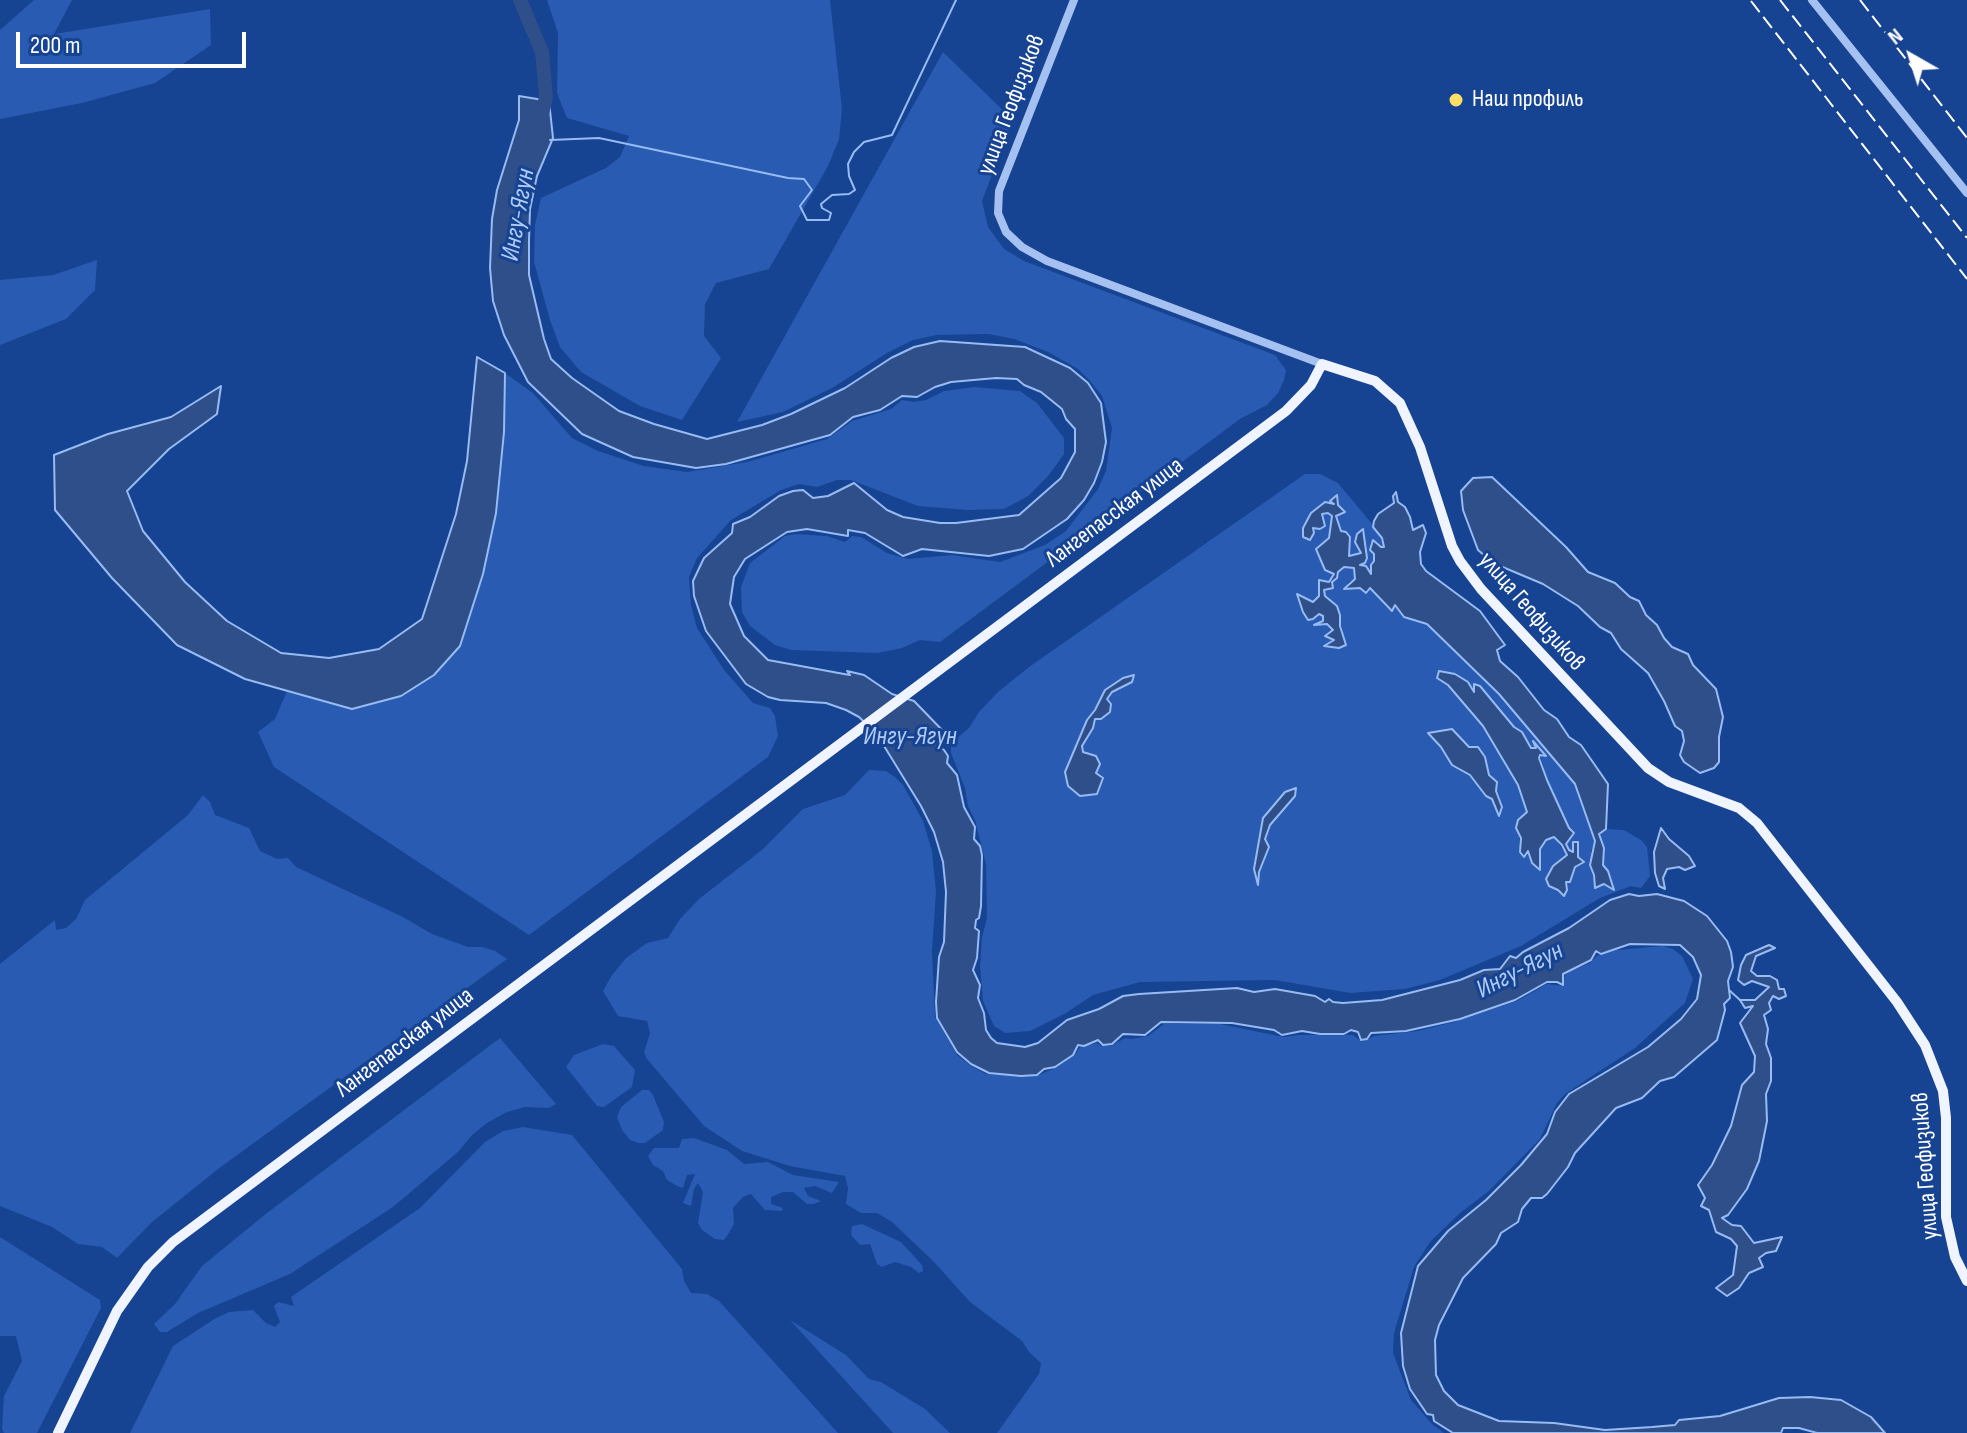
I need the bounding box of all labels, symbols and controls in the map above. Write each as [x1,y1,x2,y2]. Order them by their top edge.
scale bar [20,16,250,66]
north arrow [1871,16,1951,96]
text: N [1883,23,1909,51]
text: 200 m [30,31,81,60]
street label: улица Геофизиков [972,31,1052,179]
place label: Наш профиль [1472,86,1583,114]
marker: Наш профиль [1447,91,1465,109]
water label: Ингу-Ягун [496,166,542,264]
street label: Лангепасская улица [1040,452,1190,574]
street label: улица Геофизиков [1472,547,1590,677]
water label: Ингу-Ягун [863,721,957,753]
water label: Ингу-Ягун [1471,936,1569,1006]
street label: Лангепасская улица [330,982,480,1104]
street label: улица Геофизиков [1906,1091,1946,1241]

